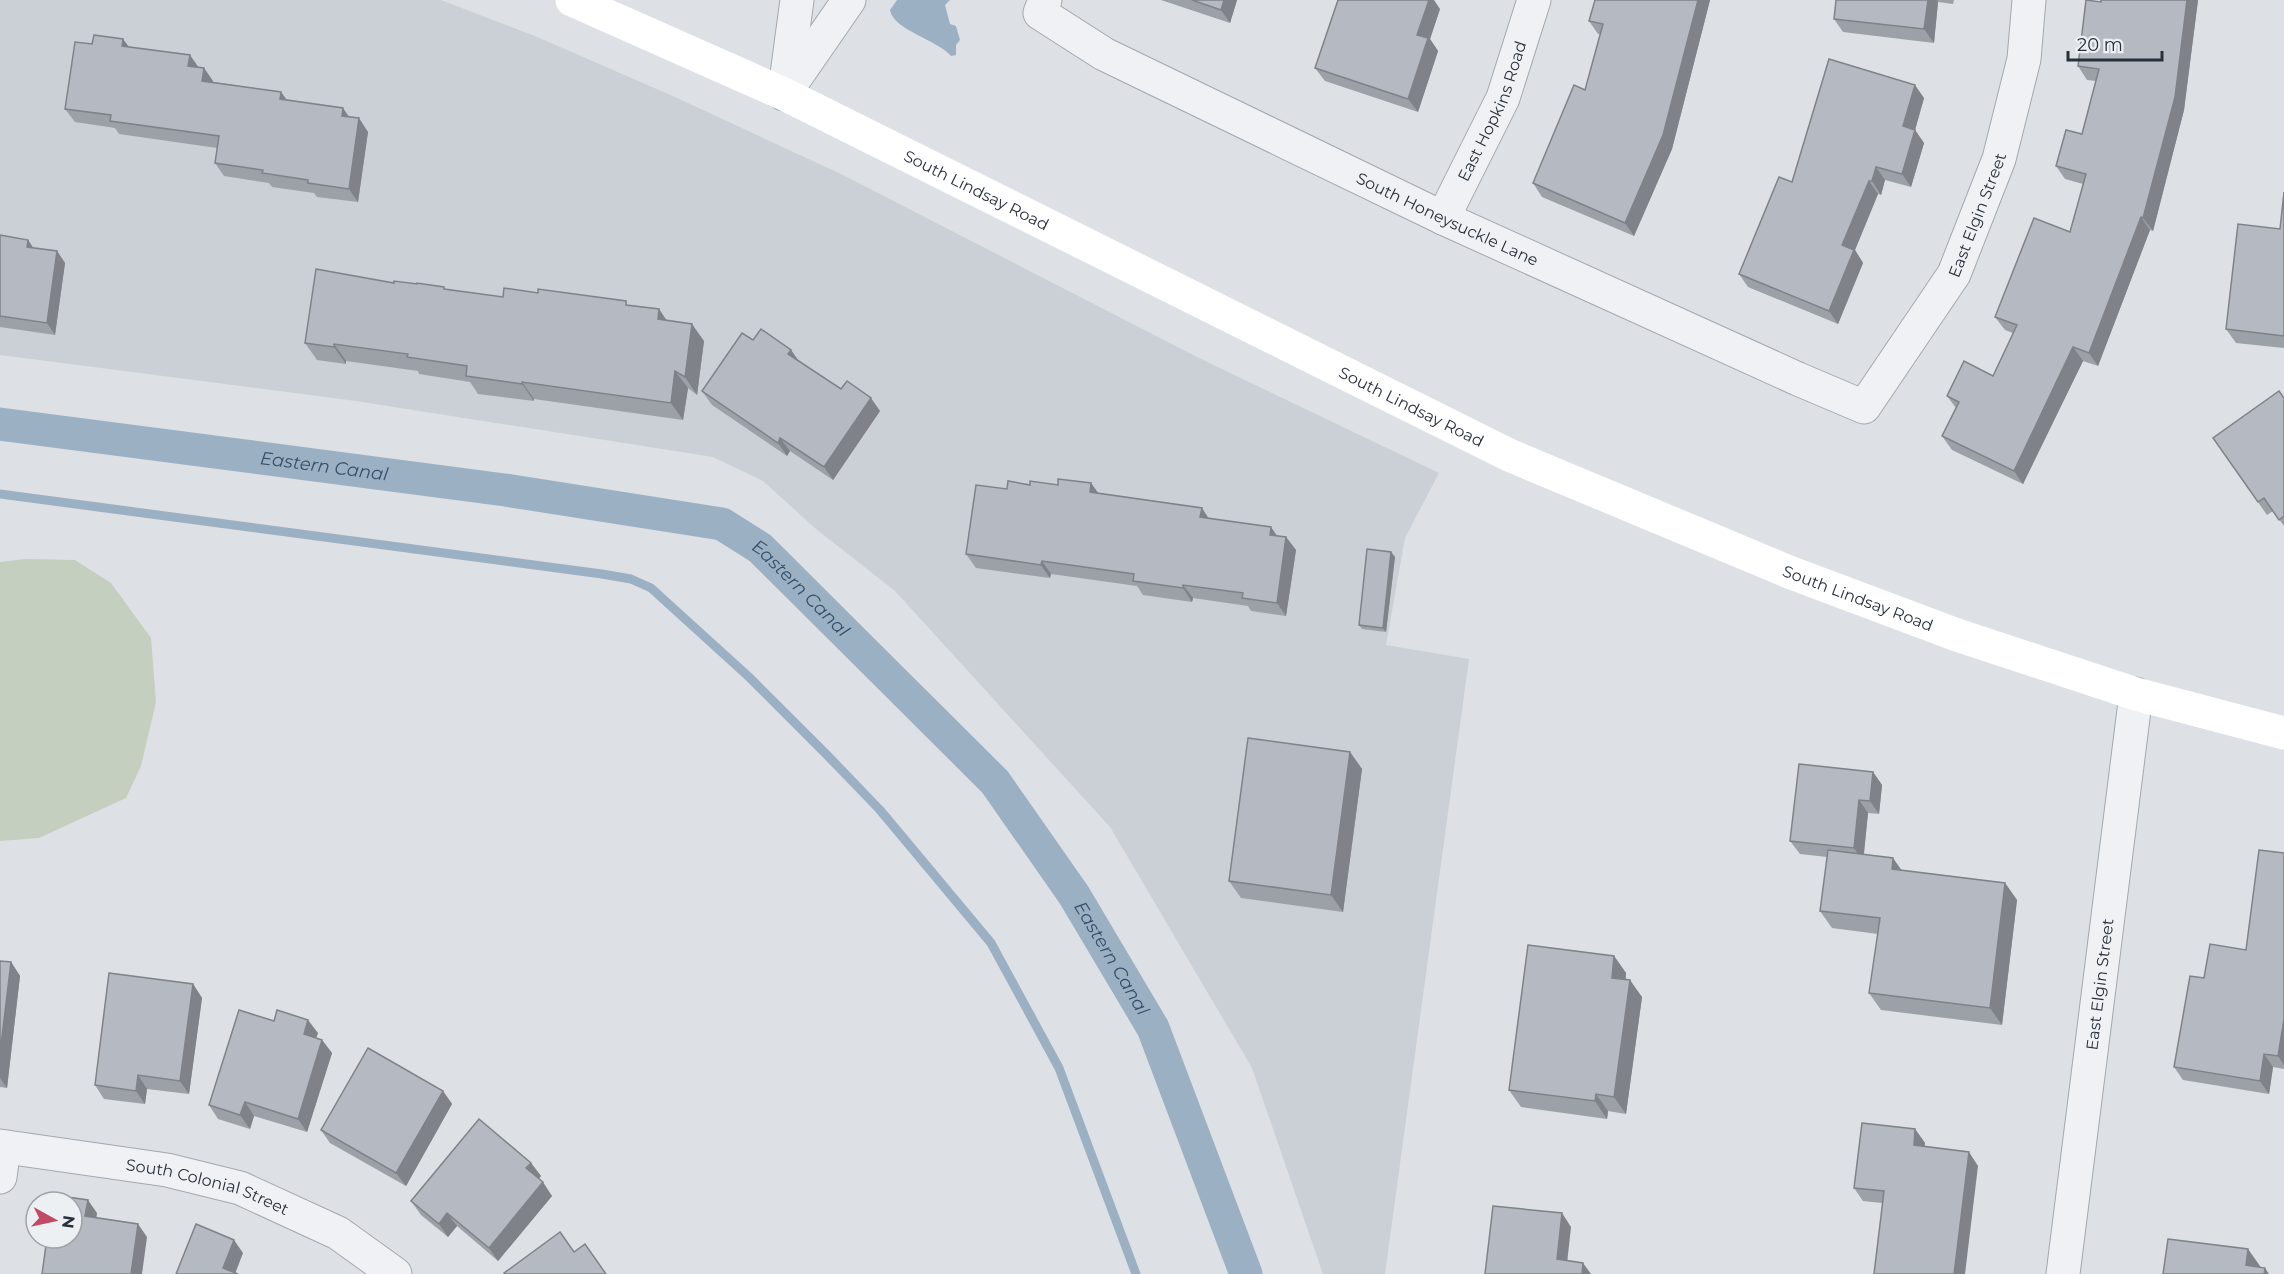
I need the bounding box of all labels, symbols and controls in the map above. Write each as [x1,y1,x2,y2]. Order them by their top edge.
scale bar [2068,24,2162,62]
text: 20 m [2077,34,2123,56]
street label: East Hopkins Road [1454,39,1530,185]
street label: South Lindsay Road [901,146,1052,234]
street label: East Elgin Street [1945,150,2010,280]
street label: South Honeysuckle Lane [1353,169,1541,270]
street label: South Lindsay Road [1336,363,1487,451]
water label: Eastern Canal [259,447,390,486]
water label: Eastern Canal [748,535,854,642]
street label: South Lindsay Road [1780,561,1936,635]
water label: Eastern Canal [1069,897,1154,1019]
street label: East Elgin Street [2082,917,2118,1051]
street label: South Colonial Street [125,1155,292,1219]
north arrow [24,1190,84,1250]
text: N [58,1214,79,1230]

